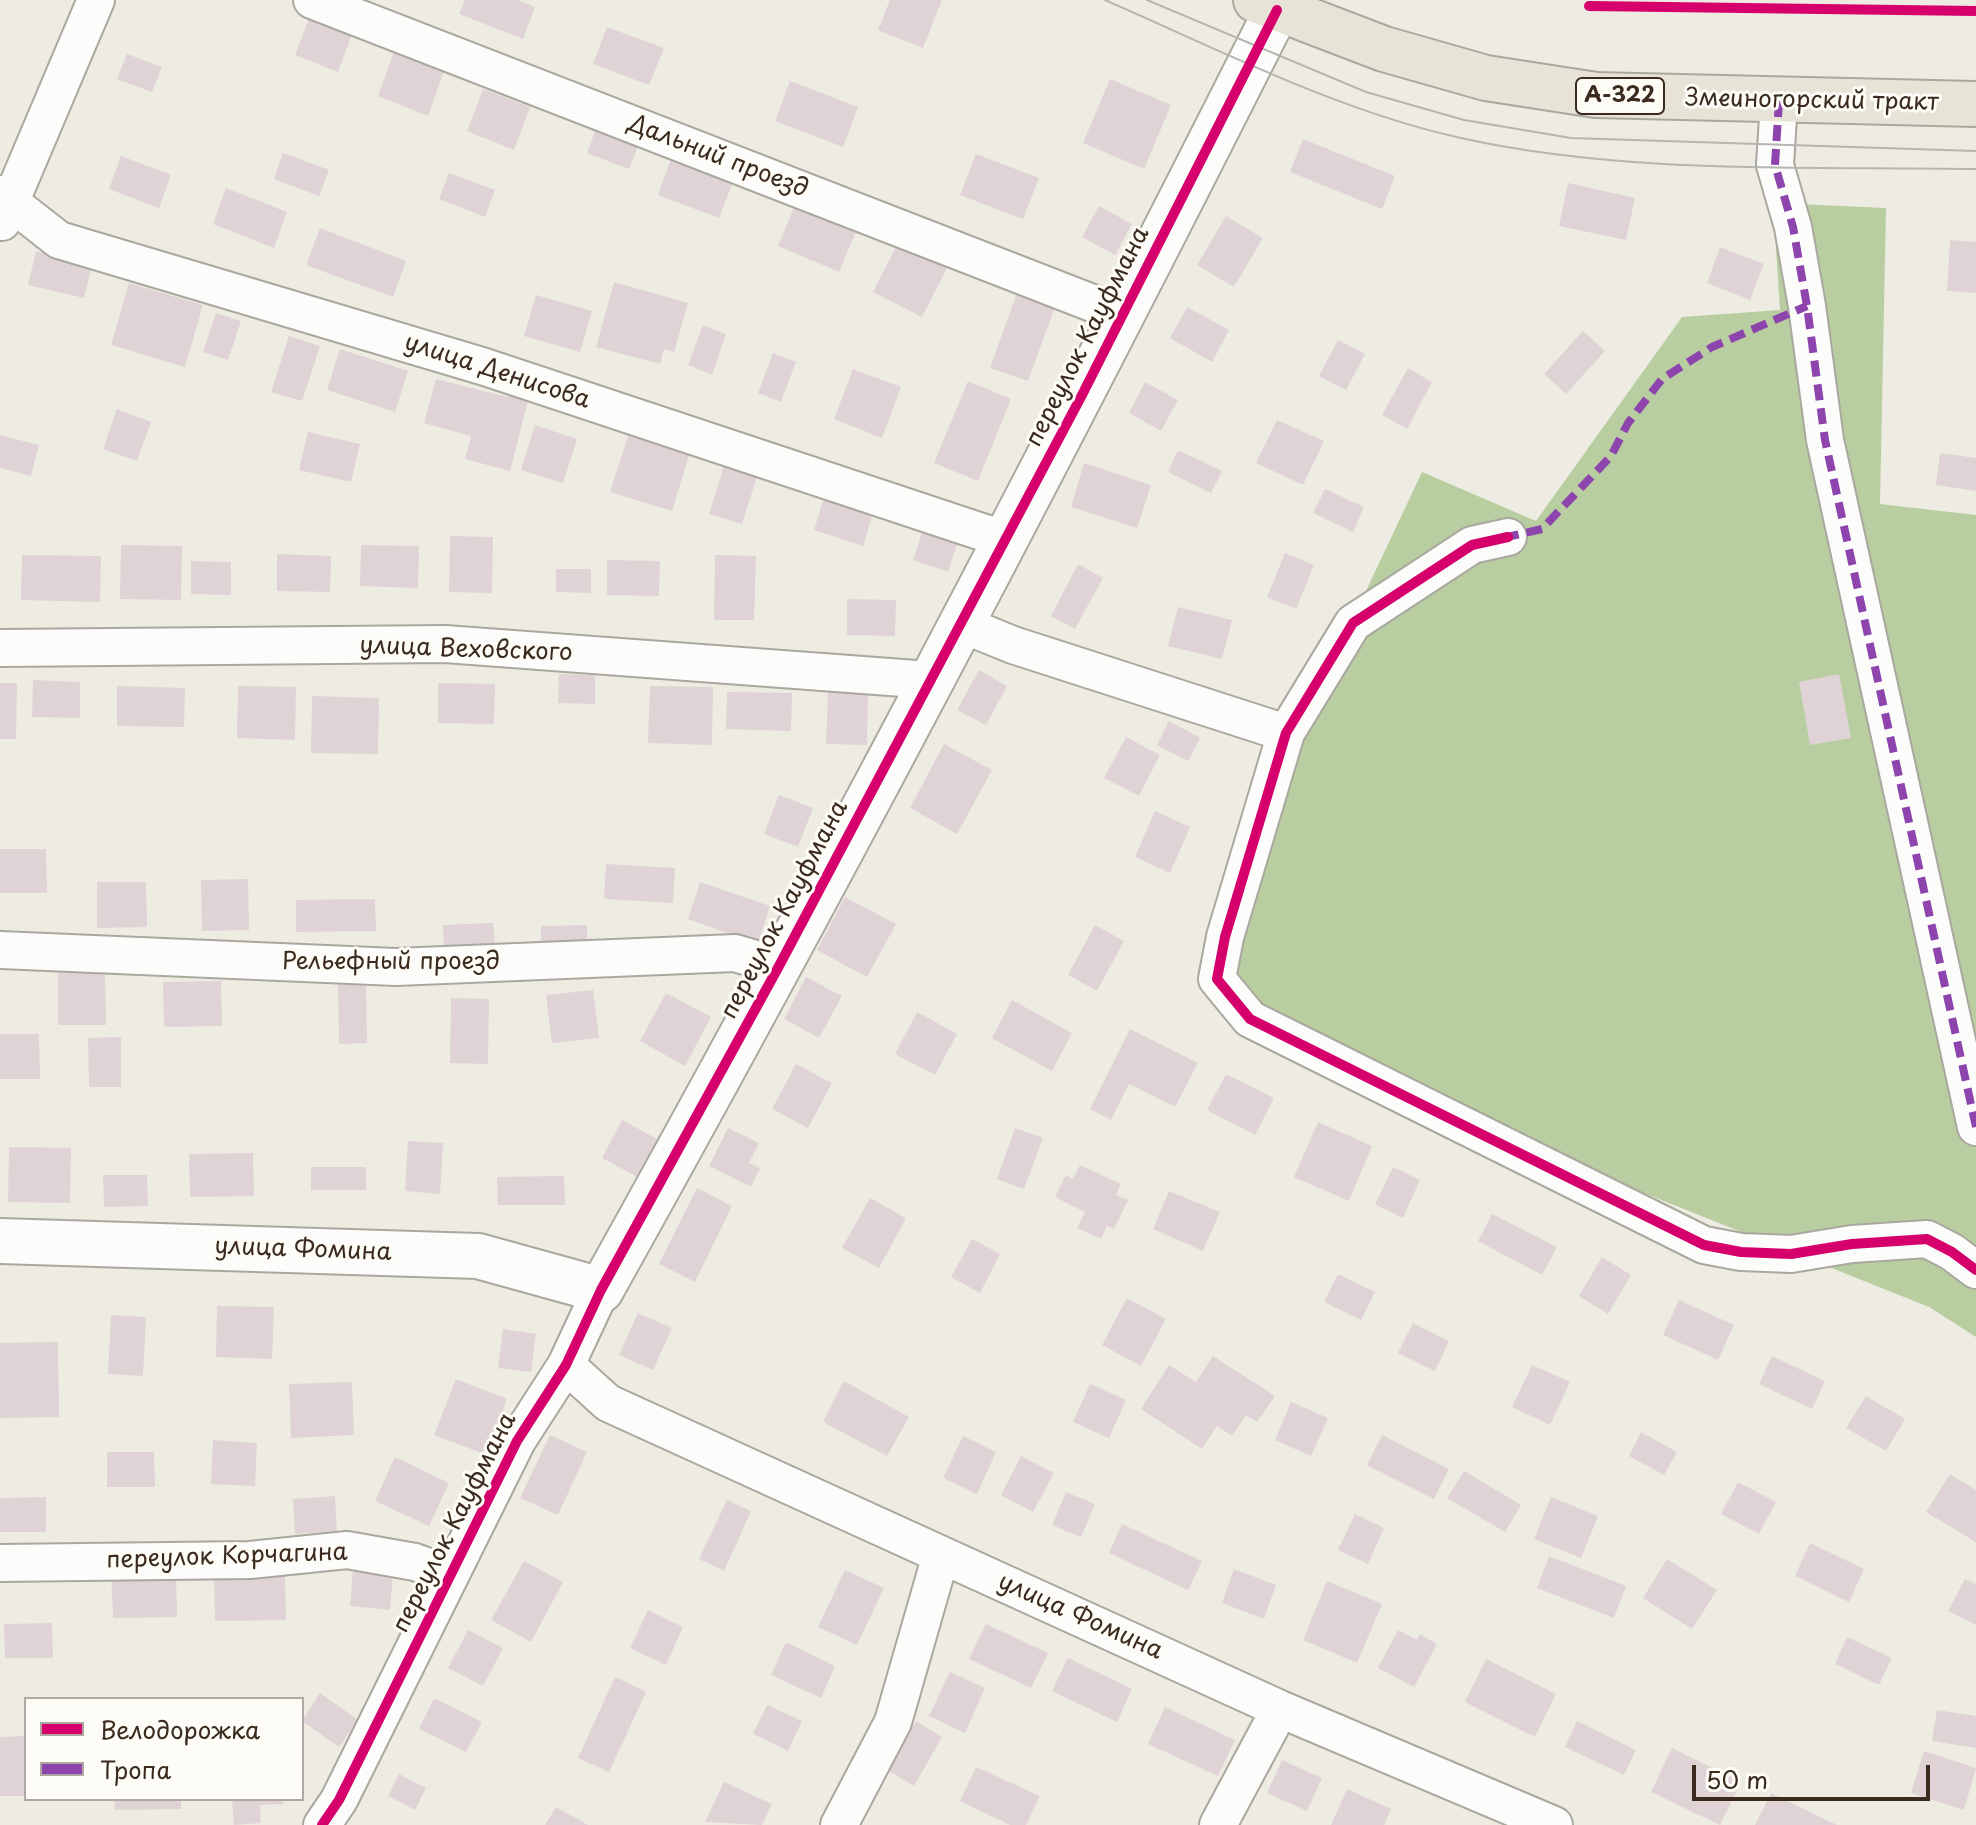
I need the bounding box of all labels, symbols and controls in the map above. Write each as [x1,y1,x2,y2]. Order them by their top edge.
road number: А-322 [1576,78,1664,114]
street label: Змеиногорский тракт [1685,84,1939,118]
street label: Дальний проезд [624,109,812,205]
street label: переулок Кауфмана [1020,222,1156,452]
street label: улица Денисова [401,328,593,416]
street label: улица Веховского [359,632,573,668]
street label: переулок Кауфмана [715,796,855,1024]
street label: Рельефный проезд [282,948,500,976]
street label: улица Фомина [214,1233,392,1267]
street label: переулок Кауфмана [387,1408,523,1638]
street label: переулок Корчагина [106,1538,348,1576]
street label: улица Фомина [993,1568,1167,1666]
legend [24,1697,304,1801]
text: Велодорожка [100,1711,260,1747]
scale bar [1696,1749,1934,1799]
text: Тропа [100,1751,171,1787]
text: 50 m [1706,1761,1768,1797]

